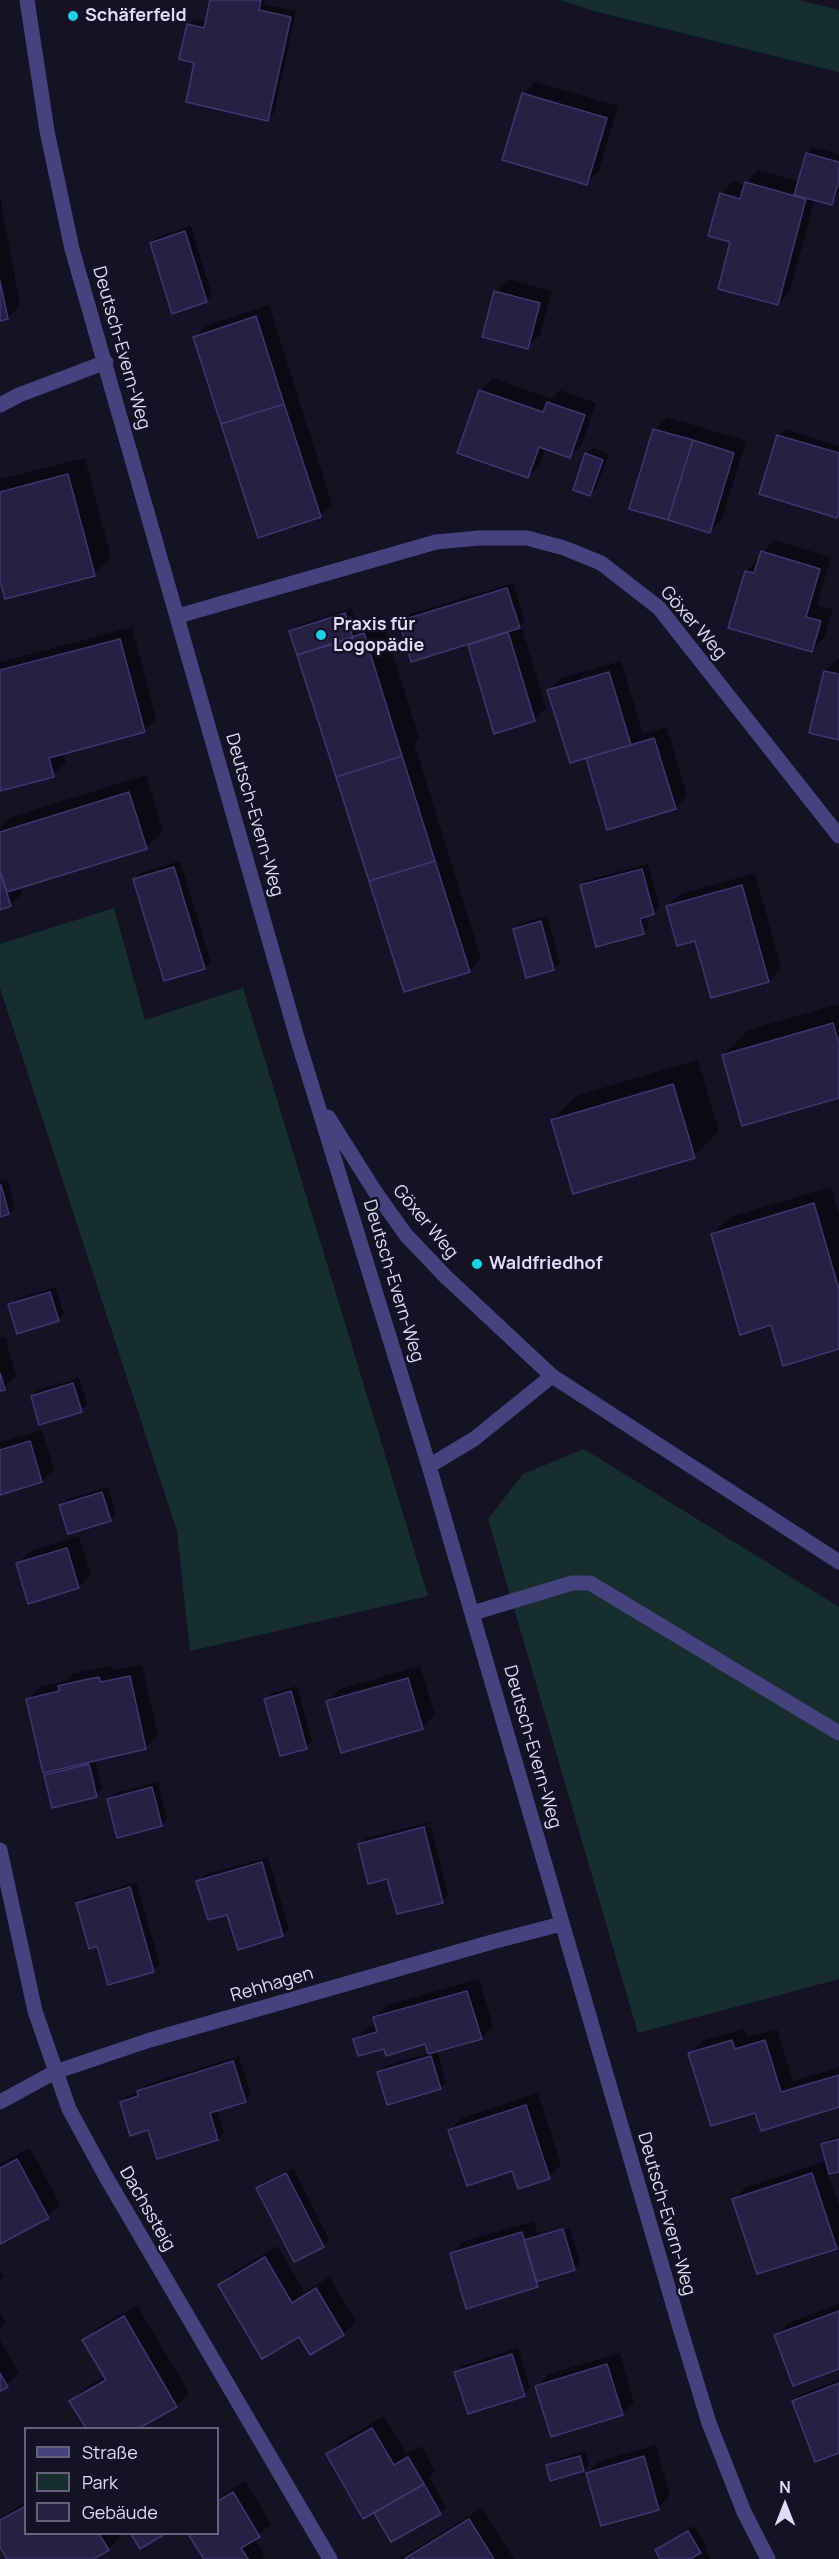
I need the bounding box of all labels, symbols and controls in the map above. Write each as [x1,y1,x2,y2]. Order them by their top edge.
place label: Schäferfeld [85,5,187,27]
marker: Schäferfeld [66,9,80,23]
street label: Deutsch-Evern-Weg [87,264,155,432]
street label: Göxer Weg [655,582,731,664]
place label: Praxis für Logopädie [333,614,424,656]
marker: Praxis für Logopädie [314,628,328,642]
street label: Deutsch-Evern-Weg [220,731,288,899]
street label: Göxer Weg [388,1181,462,1263]
street label: Deutsch-Evern-Weg [358,1197,428,1365]
place label: Waldfriedhof [489,1253,602,1275]
marker: Waldfriedhof [470,1257,484,1271]
street label: Deutsch-Evern-Weg [498,1663,566,1831]
street label: Rehhagen [228,1963,316,2007]
street label: Deutsch-Evern-Weg [632,2130,700,2298]
street label: Dachssteig [114,2163,180,2255]
legend [24,2427,219,2535]
text: Straße [82,2440,138,2464]
text: Park [82,2470,118,2494]
north arrow [755,2475,815,2535]
text: N [779,2476,791,2498]
text: Gebäude [82,2500,158,2524]

